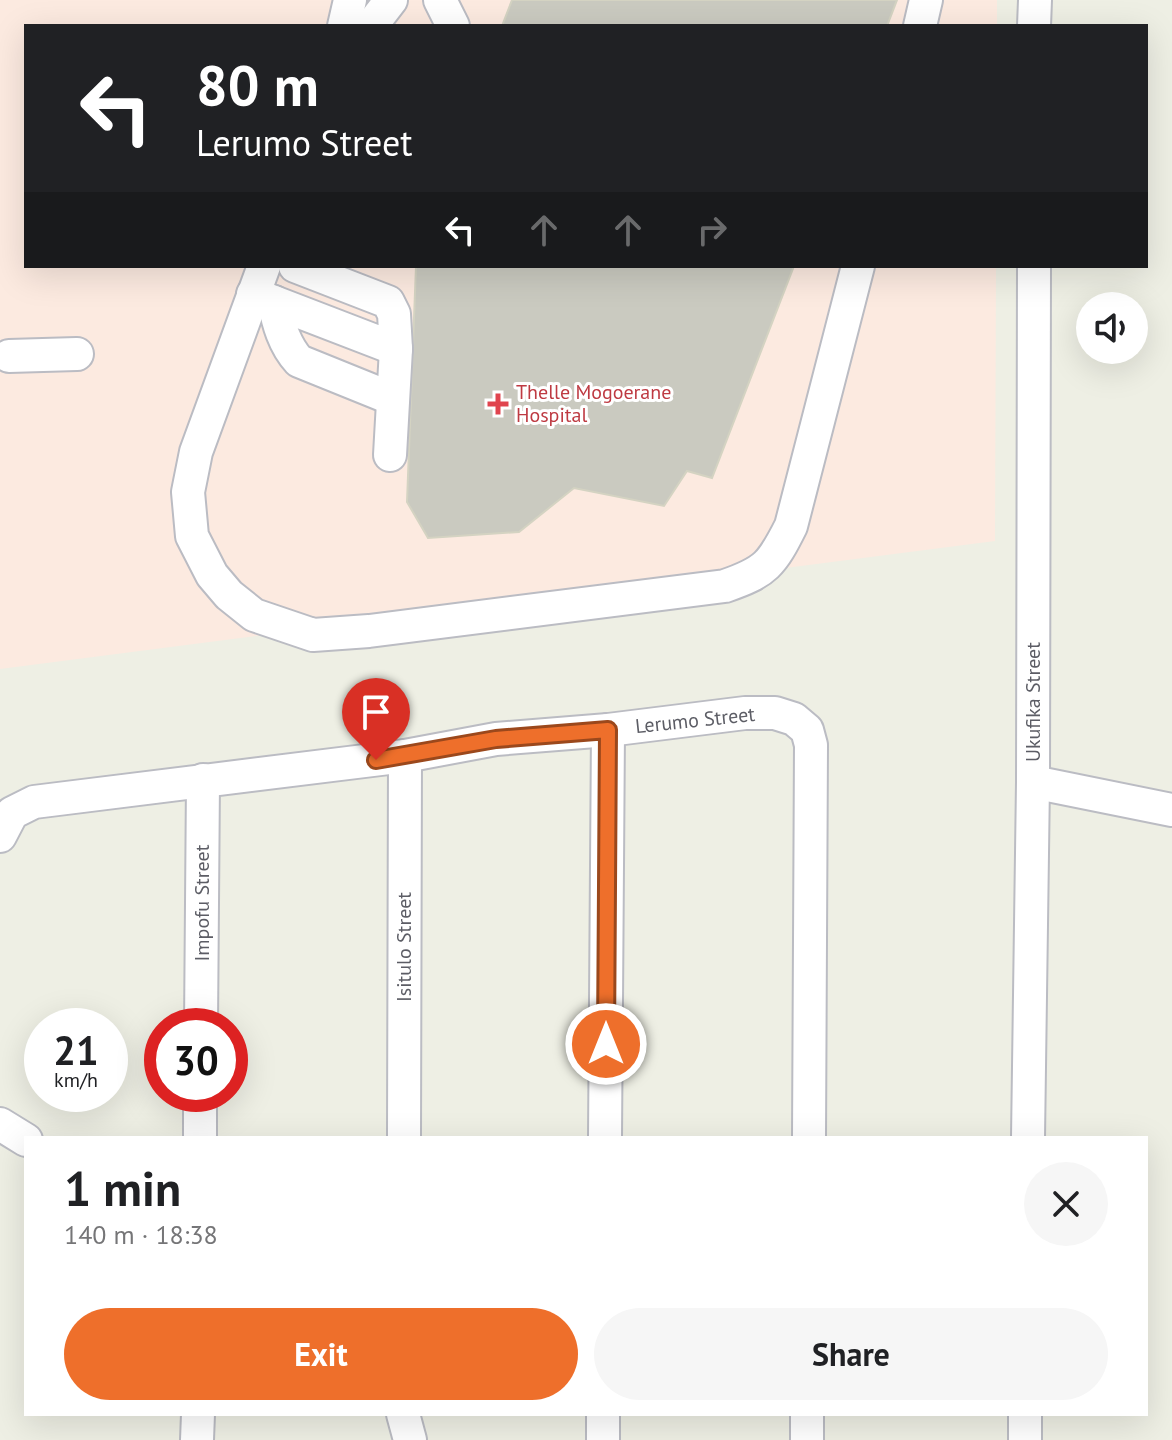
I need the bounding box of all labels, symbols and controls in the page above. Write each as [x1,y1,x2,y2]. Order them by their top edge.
text: 80 m [196,49,319,121]
icon: left [64,56,168,160]
text: Lerumo Street [196,119,413,166]
icon: left [438,208,482,252]
icon: ahead [522,208,566,252]
icon: ahead [606,208,650,252]
icon: right [690,208,734,252]
map controls [1076,292,1148,364]
button: sound [1076,292,1148,364]
place label: Thelle Mogoerane Hospital [516,379,671,428]
marker: Thelle Mogoerane Hospital [487,393,509,415]
street label: Ukufika Street [1020,642,1046,762]
pin [342,678,410,760]
icon: arrive [354,690,398,734]
street label: Lerumo Street [634,701,756,739]
street label: Impofu Street [189,844,215,961]
street label: Isitulo Street [391,892,417,1002]
position arrow [564,1002,648,1086]
speed limit sign: 30 [144,1008,248,1112]
text: 21 [53,1024,99,1076]
text: km/h [54,1067,98,1093]
text: 1 min [64,1157,181,1219]
button: close [1024,1162,1108,1246]
text: 140 m · 18:38 [64,1218,218,1251]
button: Exit [64,1308,578,1400]
button: Share [594,1308,1108,1400]

